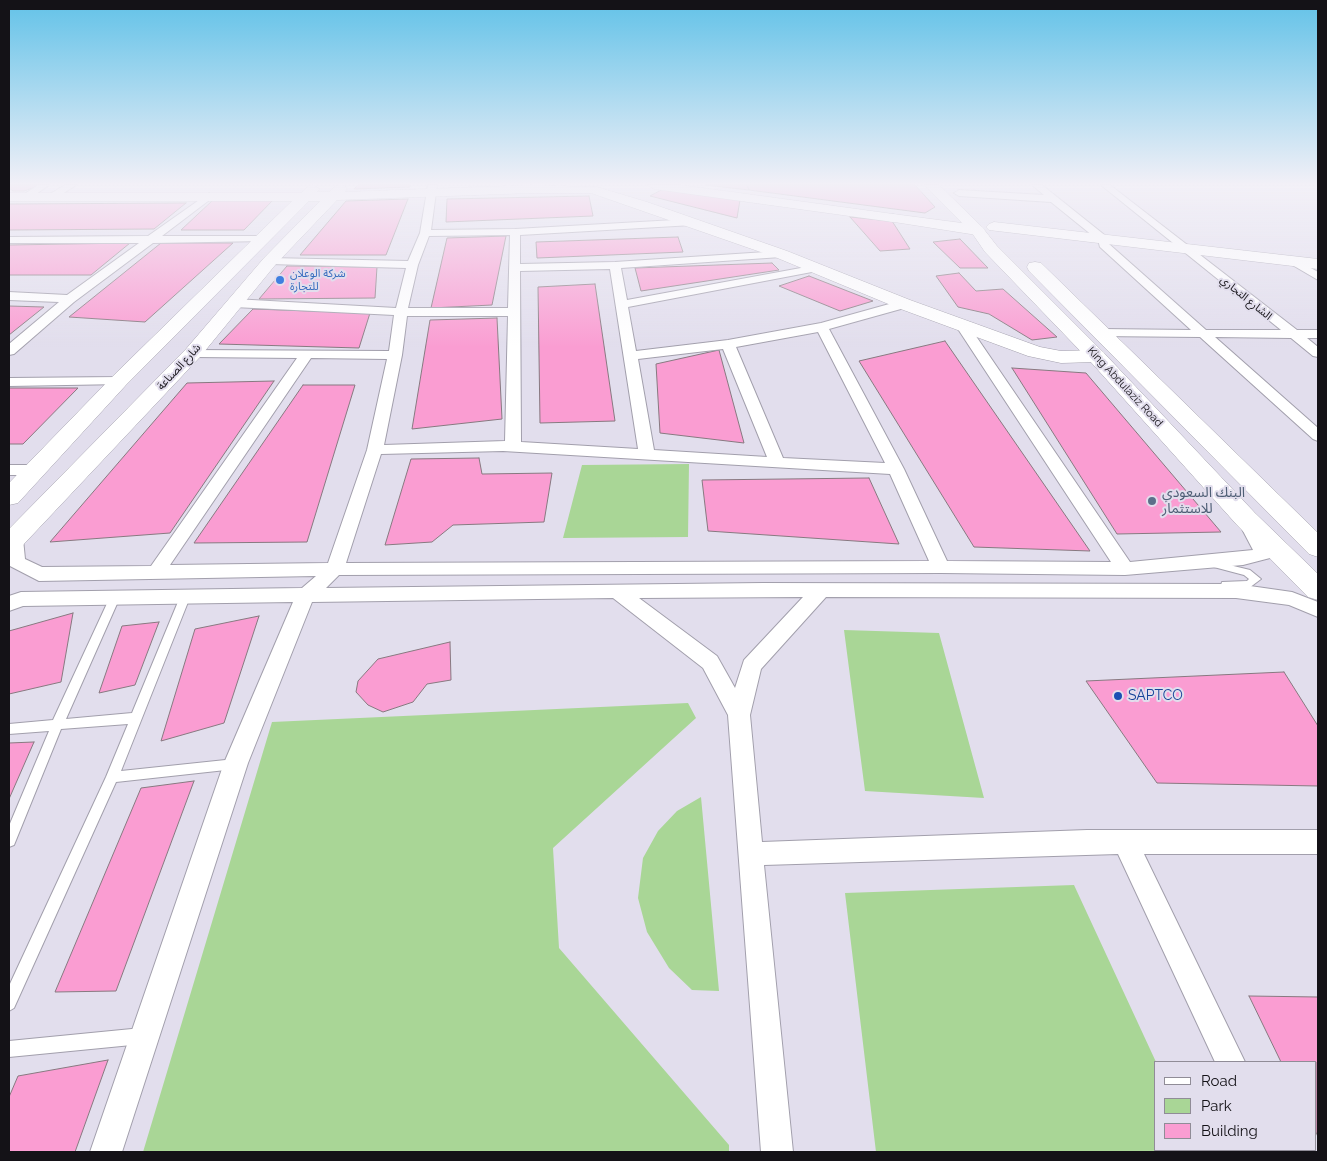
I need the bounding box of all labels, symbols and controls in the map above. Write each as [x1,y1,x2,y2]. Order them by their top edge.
place label: شركة الوعلان للتجارة [290,267,346,293]
street label: الشارع التجاري [1218,273,1274,323]
marker: شركة الوعلان للتجارة [274,274,286,286]
street label: شارع الصناعة [154,341,204,393]
street label: King Abdulaziz Road [1085,344,1165,430]
place label: البنك السعودي للاستثمار [1162,485,1245,518]
marker: البنك السعودي للاستثمار [1146,495,1158,507]
place label: SAPTCO [1128,688,1183,704]
marker: SAPTCO [1112,690,1124,702]
legend [1154,1061,1317,1151]
text: Road [1201,1072,1237,1090]
text: Park [1201,1097,1232,1115]
text: Building [1201,1122,1258,1140]

